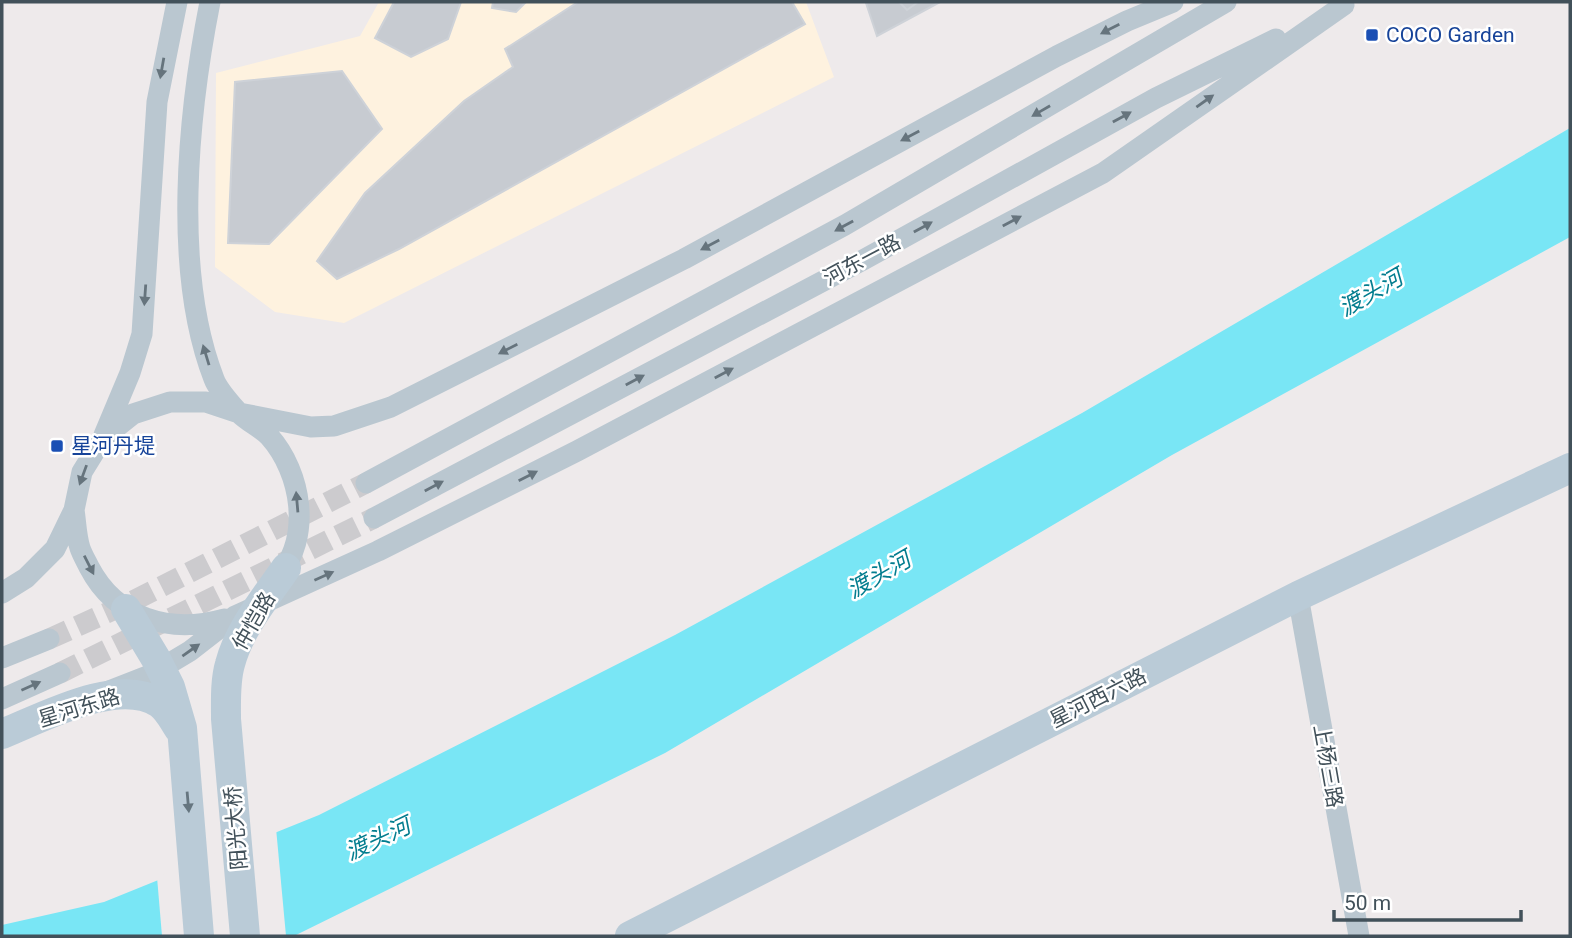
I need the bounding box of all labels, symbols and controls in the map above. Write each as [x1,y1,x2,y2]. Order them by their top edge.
place label: COCO Garden [1386,23,1515,47]
one-way arrow [1100,24,1120,35]
marker: COCO Garden [1364,27,1380,43]
one-way arrow [156,58,167,80]
one-way arrow [1196,94,1214,108]
one-way arrow [1031,104,1050,117]
one-way arrow [1112,111,1132,123]
one-way arrow [899,130,919,142]
one-way arrow [1002,215,1022,227]
one-way arrow [835,220,854,232]
one-way arrow [913,221,933,233]
street label: 河东一路 [819,230,905,290]
one-way arrow [700,239,720,251]
water label: 渡头河 [1334,262,1411,322]
one-way arrow [140,284,151,306]
one-way arrow [201,344,211,365]
one-way arrow [498,344,518,355]
one-way arrow [715,368,735,380]
one-way arrow [626,374,645,386]
place label: 星河丹堤 [71,434,155,458]
marker: 星河丹堤 [49,438,65,454]
one-way arrow [77,464,88,485]
one-way arrow [518,470,538,481]
one-way arrow [424,480,444,492]
one-way arrow [291,491,302,513]
water label: 渡头河 [842,544,919,604]
one-way arrow [82,556,94,576]
one-way arrow [314,570,334,582]
street label: 仲恺路 [228,588,280,654]
one-way arrow [182,643,200,657]
street label: 星河西六路 [1046,663,1150,733]
one-way arrow [21,680,41,692]
street label: 星河东路 [35,684,123,732]
street label: 上杨三路 [1309,723,1347,809]
street label: 阳光大桥 [220,785,252,871]
one-way arrow [183,791,194,813]
water label: 渡头河 [341,810,419,866]
scale bar [1334,878,1521,922]
text: 50 m [1344,891,1391,915]

